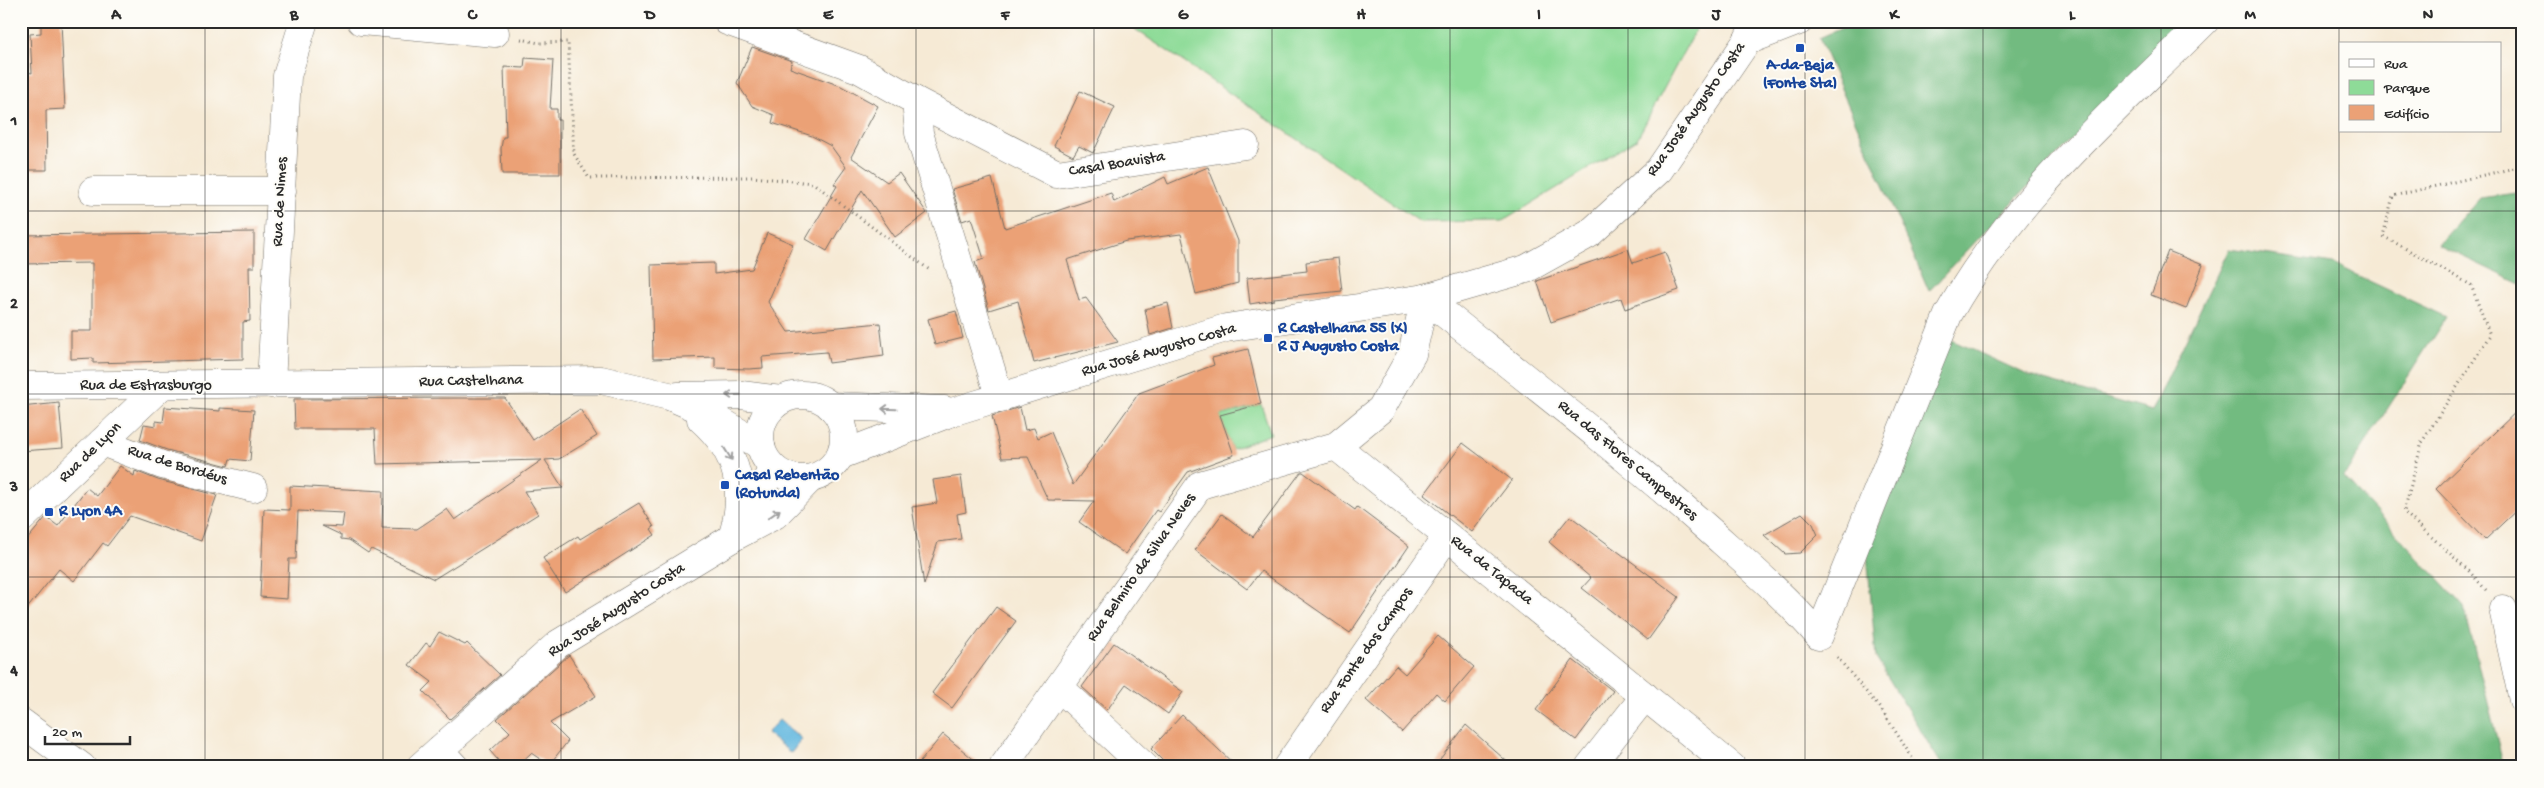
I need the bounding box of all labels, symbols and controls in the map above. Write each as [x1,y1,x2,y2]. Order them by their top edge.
text: A [110,7,122,26]
text: B [289,7,299,26]
text: C [467,7,478,26]
text: D [643,7,656,26]
text: E [823,7,834,26]
text: F [1000,7,1011,26]
text: G [1178,7,1189,26]
text: H [1356,7,1366,26]
text: I [1537,7,1541,26]
text: J [1711,7,1722,26]
text: K [1889,7,1901,26]
text: L [2069,7,2076,26]
text: M [2244,7,2256,26]
text: N [2423,7,2434,26]
street label: Rua José Augusto Costa [1643,38,1751,181]
marker: A-da-Beja (Fonte Sta) [1794,42,1806,54]
legend [2339,42,2502,132]
text: Rua [2384,56,2408,74]
place label: A-da-Beja (Fonte Sta) [1763,57,1837,94]
text: Parque [2383,80,2430,98]
text: Edifício [2384,106,2430,124]
text: 1 [10,113,17,132]
street label: Casal Boavista [1068,148,1167,182]
street label: Rua de Nimes [269,156,293,247]
text: 2 [10,296,18,315]
street label: Rua José Augusto Costa [1080,320,1239,382]
place label: R Castelhana 55 (X) R J Augusto Costa [1277,320,1408,357]
marker: R Castelhana 55 (X) R J Augusto Costa [1262,332,1274,344]
street label: Rua Castelhana [419,372,524,392]
street label: Rua de Estrasburgo [80,377,212,396]
one-way arrow [725,390,741,400]
street label: Rua das Flores Campestres [1553,397,1702,526]
one-way arrow [881,404,897,413]
street label: Rua de Lyon [56,418,127,487]
street label: Rua de Bordéus [125,442,230,490]
one-way arrow [723,447,734,461]
place label: Casal Rebentão (Rotunda) [734,467,840,504]
text: 3 [9,479,18,498]
marker: Casal Rebentão (Rotunda) [719,479,731,491]
street label: Rua Belmiro da Silva Neves [1083,489,1201,646]
place label: R Lyon 4A [58,503,123,522]
marker: R Lyon 4A [43,506,55,518]
one-way arrow [767,509,781,519]
street label: Rua da Tapada [1446,532,1537,611]
street label: Rua José Augusto Costa [545,559,690,662]
street label: Rua Fonte dos Campos [1316,583,1418,718]
text: 4 [9,663,18,682]
scale bar [45,713,130,745]
text: 20 m [52,724,82,742]

